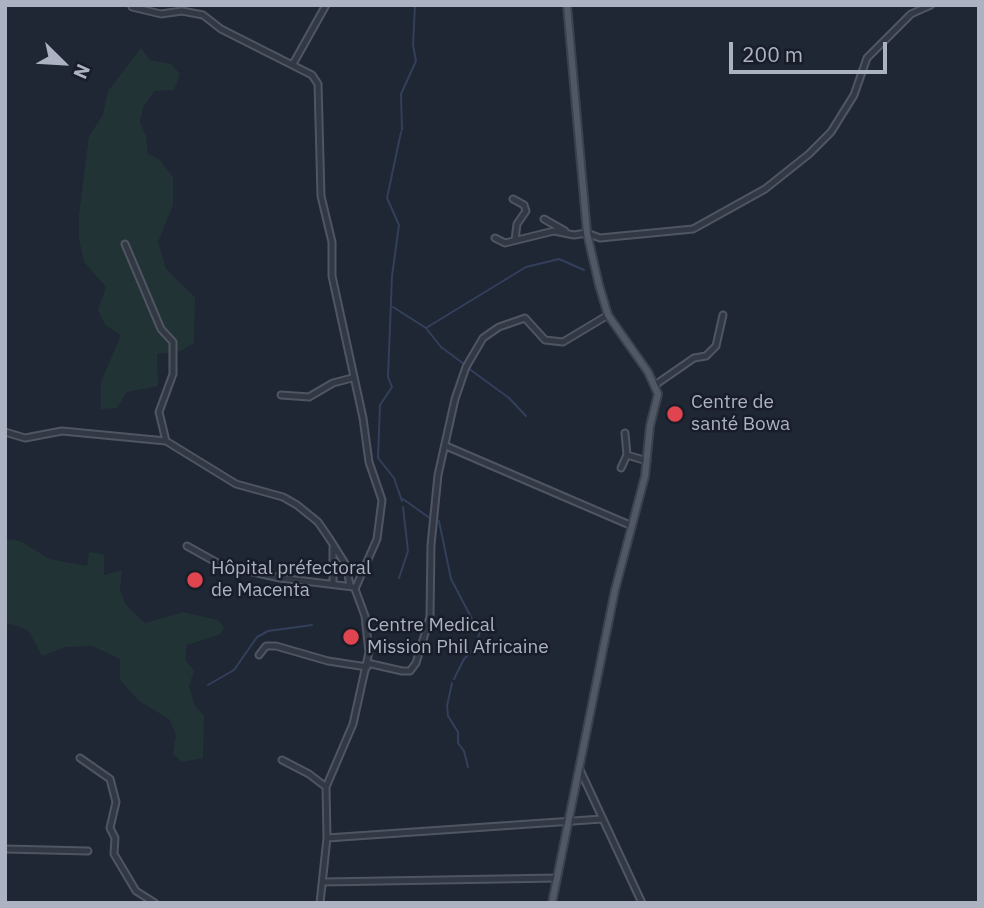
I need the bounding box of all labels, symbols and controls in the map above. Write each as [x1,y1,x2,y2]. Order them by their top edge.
north arrow [28,28,98,98]
scale bar [732,28,890,72]
text: 200 m [742,40,803,68]
text: N [68,60,96,83]
place label: Centre de santé Bowa [691,392,790,436]
marker: Centre de santé Bowa [665,404,685,424]
place label: Hôpital préfectoral de Macenta [211,558,371,602]
marker: Hôpital préfectoral de Macenta [185,570,205,590]
place label: Centre Medical Mission Phil Africaine [367,615,549,659]
marker: Centre Medical Mission Phil Africaine [341,627,361,647]

